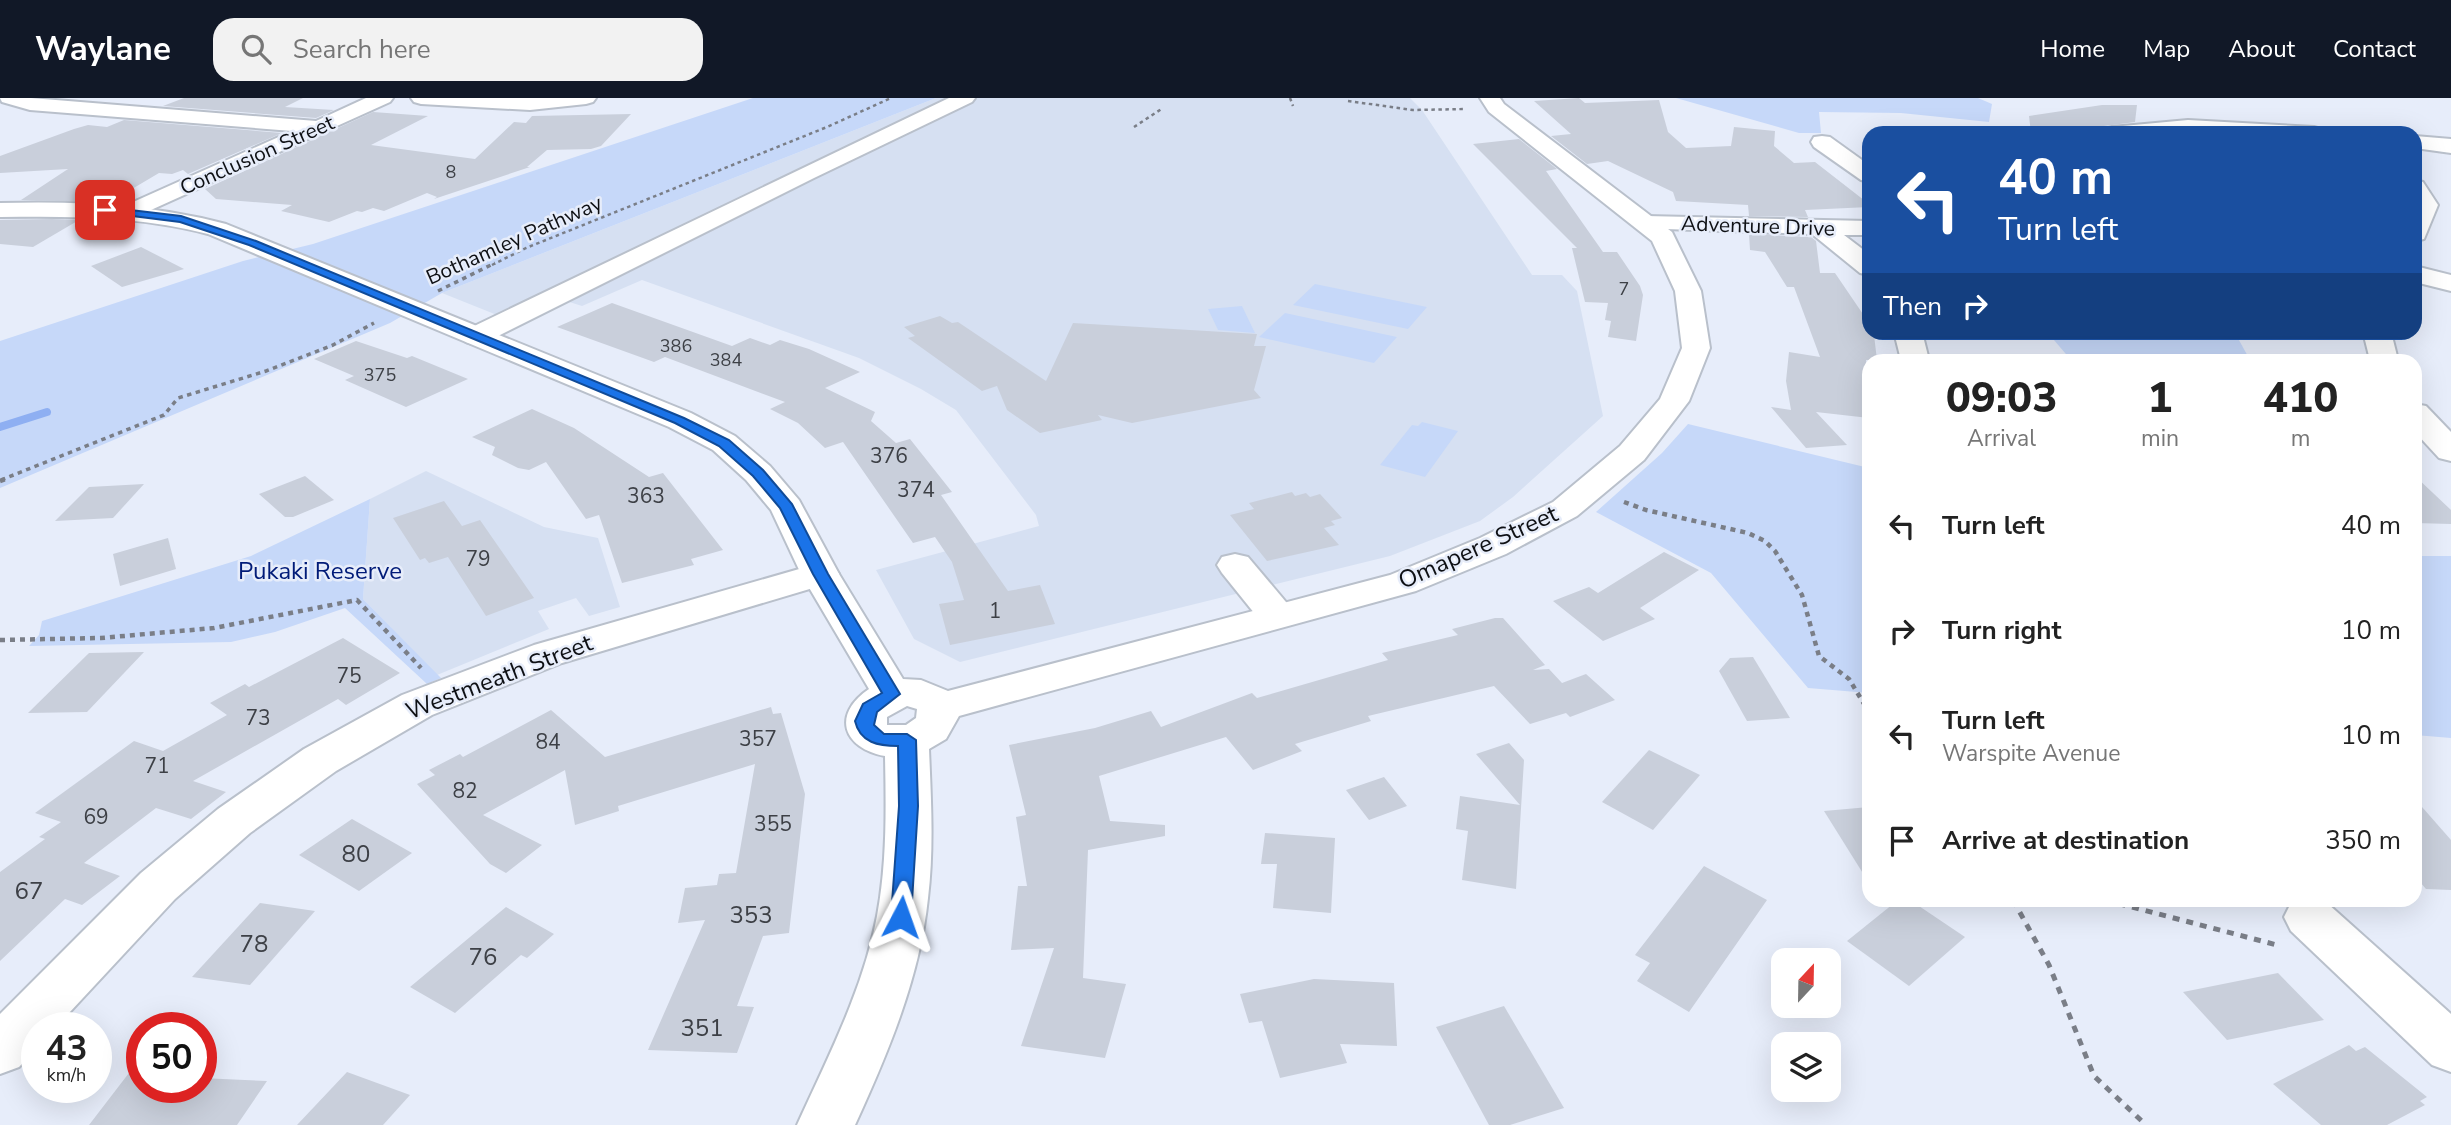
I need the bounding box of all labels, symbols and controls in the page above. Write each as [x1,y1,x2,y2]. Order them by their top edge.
search box [213,18,703,81]
text: Waylane [35,27,171,72]
icon: search [237,30,275,68]
text: Search here [293,32,431,67]
text: Home [2040,33,2105,65]
text: Map [2143,33,2190,65]
text: About [2228,33,2295,65]
text: Contact [2333,33,2416,65]
street label: Conclusion Street [175,108,339,202]
text: 40 m [1998,144,2113,211]
icon: left [1883,154,1974,245]
house number: 8 [446,160,456,184]
pin [75,180,135,240]
street label: Bothamley Pathway [422,189,607,291]
icon: arrive [86,191,124,229]
text: Turn left [1998,208,2118,251]
street label: Adventure Drive [1681,209,1835,243]
house number: 7 [1619,277,1629,301]
icon: right [1956,287,1994,325]
text: Then [1883,289,1942,324]
house number: 386 [660,334,692,358]
house number: 384 [710,348,742,372]
house number: 375 [364,363,396,387]
text: 09:03 [1946,370,2057,427]
text: 1 [2147,370,2173,427]
text: 410 [2263,370,2338,427]
text: Arrival [1967,423,2036,454]
text: min [2141,423,2179,454]
text: m [2291,423,2310,454]
house number: 376 [870,442,908,470]
house number: 374 [897,476,935,504]
house number: 363 [627,482,665,510]
street label: Omapere Street [1393,497,1563,596]
icon: left [1883,507,1921,545]
text: Turn left [1942,508,2045,543]
text: 40 m [2341,508,2401,543]
house number: 79 [465,545,491,573]
park label: Pukaki Reserve [238,555,402,587]
house number: 1 [989,597,1001,625]
icon: right [1883,612,1921,650]
text: Turn right [1942,613,2061,648]
text: 10 m [2341,613,2401,648]
street label: Westmeath Street [401,626,597,727]
house number: 75 [336,662,362,690]
text: Turn left [1942,703,2045,738]
house number: 73 [245,704,271,732]
icon: left [1883,717,1921,755]
text: 10 m [2341,718,2401,753]
house number: 357 [739,725,777,753]
house number: 84 [535,728,561,756]
text: Warspite Avenue [1942,738,2120,769]
house number: 71 [144,752,170,780]
house number: 82 [452,777,478,805]
house number: 69 [83,803,109,831]
house number: 355 [754,810,792,838]
icon: arrive [1883,822,1921,860]
text: Arrive at destination [1942,823,2189,858]
text: 350 m [2325,823,2401,858]
house number: 80 [342,838,370,870]
house number: 67 [15,875,43,907]
position arrow [864,880,938,954]
house number: 353 [729,899,773,931]
house number: 78 [240,928,268,960]
house number: 76 [469,941,497,973]
north arrow [1771,948,1841,1018]
map controls [1771,948,1841,1102]
speed limit sign: 50 [126,1012,217,1103]
house number: 351 [680,1012,724,1044]
text: 43 [45,1025,88,1072]
button: layers [1771,1032,1841,1102]
text: km/h [47,1063,86,1087]

